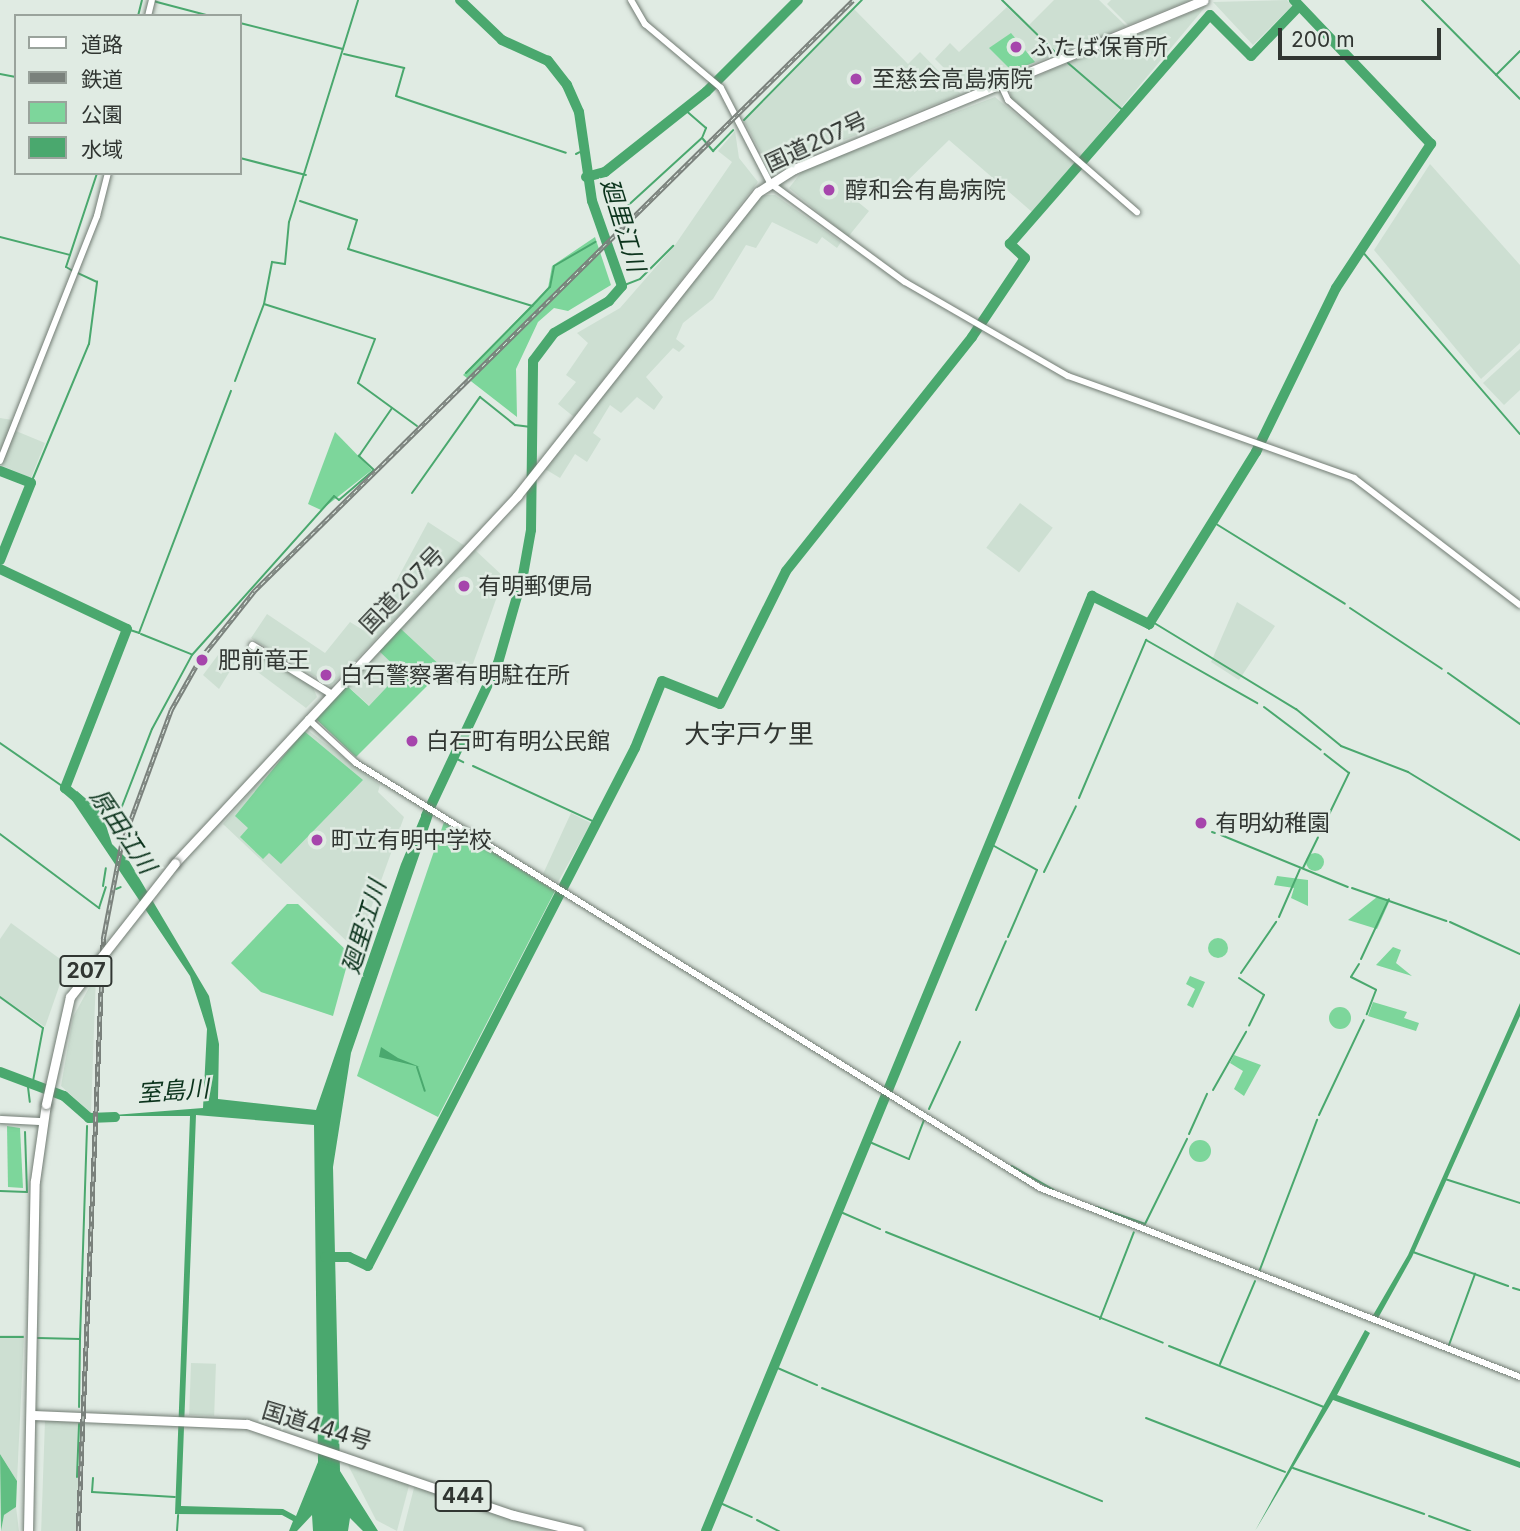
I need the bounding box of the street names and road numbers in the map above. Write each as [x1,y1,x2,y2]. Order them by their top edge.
street label: 国道207号 [760,106,872,178]
street label: 国道207号 [354,541,450,639]
road number: 207 [58,954,114,988]
street label: 国道444号 [259,1396,375,1456]
road number: 444 [433,1478,493,1514]

